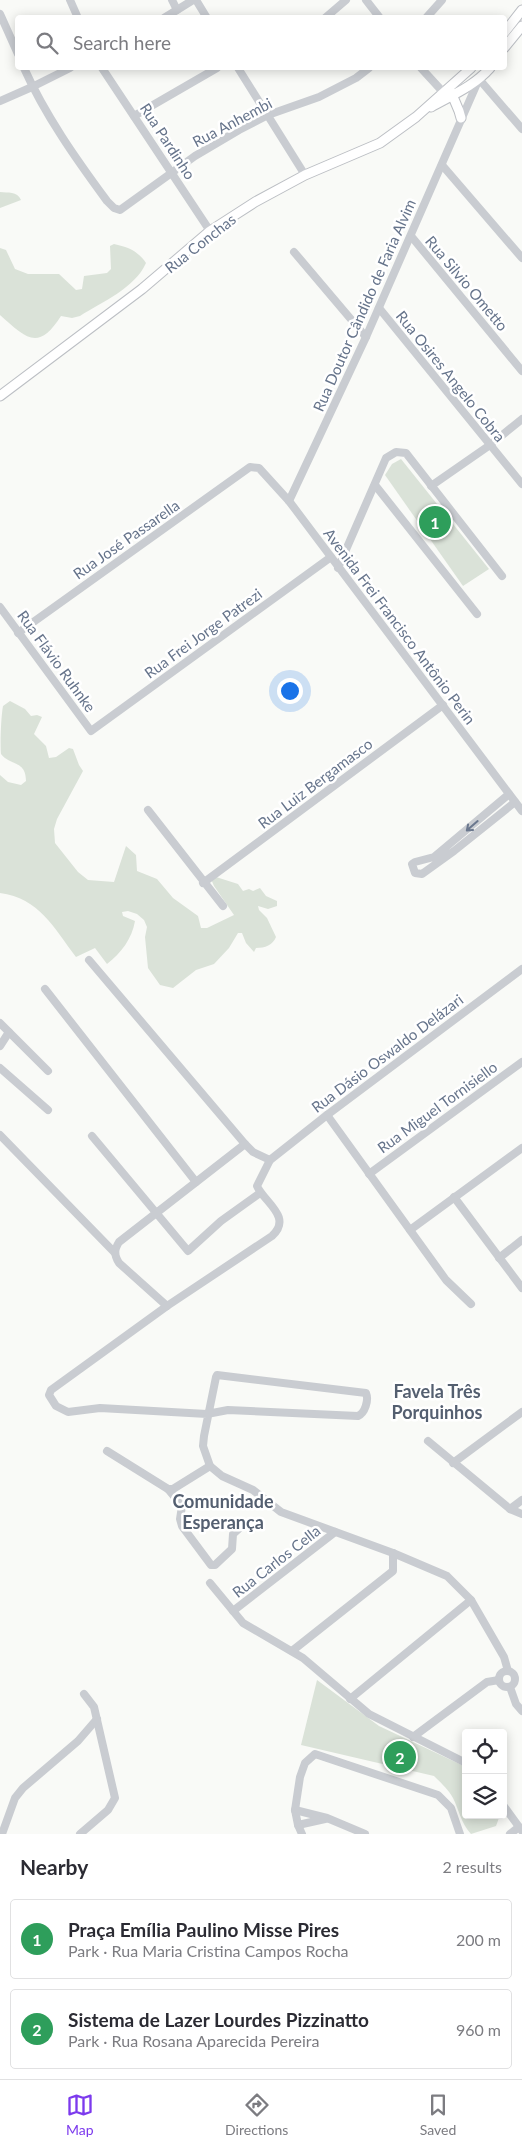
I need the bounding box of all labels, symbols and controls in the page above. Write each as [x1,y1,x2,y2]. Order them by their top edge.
search box [15,15,507,70]
icon: search [33,29,61,57]
text: Search here [73,31,171,54]
street label: Rua Anhembi [189,94,275,150]
street label: Rua Pardinho [137,99,199,183]
street label: Rua Doutor Cândido de Faria Alvim [309,196,419,414]
street label: Rua Conchas [161,210,239,276]
street label: Rua Silvio Ometto [422,232,512,334]
street label: Rua Osires Angelo Cobra [393,307,509,445]
street label: Rua José Passarella [69,496,183,582]
pin: 1 [419,503,451,541]
street label: Avenida Frei Francisco Antônio Perin [320,524,480,728]
street label: Rua Frei Jorge Patrezi [141,584,265,682]
street label: Rua Flávio Ruhnke [14,607,100,715]
your location [277,678,303,704]
street label: Rua Luiz Bergamasco [254,734,376,832]
one-way arrow [466,821,479,832]
street label: Rua Dásio Oswaldo Delázari [308,990,466,1116]
street label: Rua Miguel Tornisiello [374,1057,500,1157]
district label: Favela Três Porquinhos [391,1380,483,1423]
district label: Comunidade Esperança [172,1490,274,1533]
street label: Rua Carlos Cella [229,1521,323,1601]
map controls [462,1729,507,1819]
button: locate [462,1729,507,1774]
pin: 2 [384,1738,416,1776]
button: layers [462,1774,507,1819]
text: Nearby [20,1854,88,1879]
text: 2 results [442,1857,502,1876]
text: Praça Emília Paulino Misse Pires [68,1918,339,1941]
text: 1 [32,1930,42,1949]
text: 200 m [456,1930,501,1949]
text: Park · Rua Maria Cristina Campos Rocha [68,1941,349,1960]
text: Sistema de Lazer Lourdes Pizzinatto [68,2008,369,2031]
text: 2 [32,2020,42,2039]
text: 960 m [456,2020,501,2039]
text: Park · Rua Rosana Aparecida Pereira [68,2031,319,2050]
tab: Map [66,2091,94,2138]
tab: Directions [225,2091,288,2138]
tab: Saved [420,2091,456,2138]

